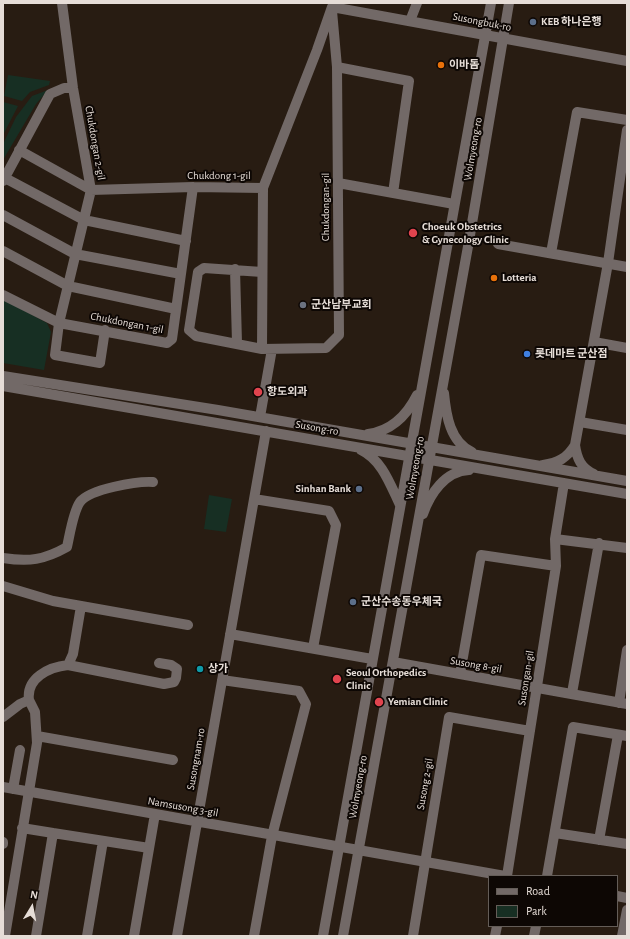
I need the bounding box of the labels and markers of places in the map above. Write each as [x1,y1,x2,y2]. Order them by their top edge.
place label: KEB 하나은행 [541,15,602,29]
marker: KEB 하나은행 [528,17,538,27]
place label: 이바돔 [449,58,479,72]
marker: 이바돔 [436,60,446,70]
place label: Choeuk Obstetrics & Gynecology Clinic [422,220,508,246]
marker: Choeuk Obstetrics & Gynecology Clinic [407,227,419,239]
place label: Lotteria [502,271,537,285]
marker: Lotteria [489,273,499,283]
place label: 군산남부교회 [311,298,372,312]
marker: 군산남부교회 [298,300,308,310]
place label: 롯데마트 군산점 [535,347,608,361]
marker: 롯데마트 군산점 [522,349,532,359]
place label: 항도외과 [267,385,307,399]
marker: 항도외과 [252,386,264,398]
place label: Sinhan Bank [295,482,351,496]
marker: Sinhan Bank [354,484,364,494]
place label: 군산수송동우체국 [361,595,442,609]
marker: 군산수송동우체국 [348,597,358,607]
place label: 상가 [208,662,228,676]
marker: 상가 [195,664,205,674]
place label: Seoul Orthopedics Clinic [346,666,426,692]
marker: Seoul Orthopedics Clinic [331,673,343,685]
place label: Yemian Clinic [388,695,447,709]
marker: Yemian Clinic [373,696,385,708]

